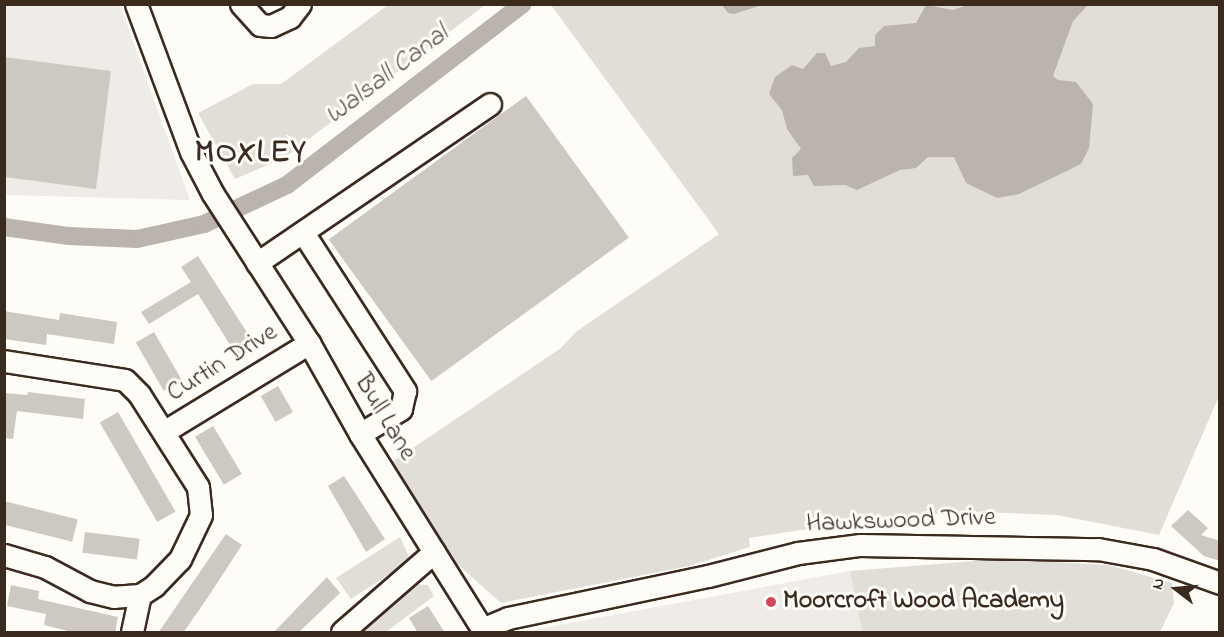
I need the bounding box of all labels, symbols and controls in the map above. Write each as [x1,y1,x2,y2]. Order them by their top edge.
water label: Walsall Canal [319,18,455,132]
district label: MOXLEY [195,135,307,173]
street label: Curtin Drive [162,318,284,410]
street label: Bull Lane [346,369,422,467]
street label: Hawkswood Drive [806,503,996,541]
north arrow [1146,559,1206,619]
text: N [1146,576,1172,593]
place label: Moorcroft Wood Academy [783,586,1064,618]
marker: Moorcroft Wood Academy [764,595,778,609]

